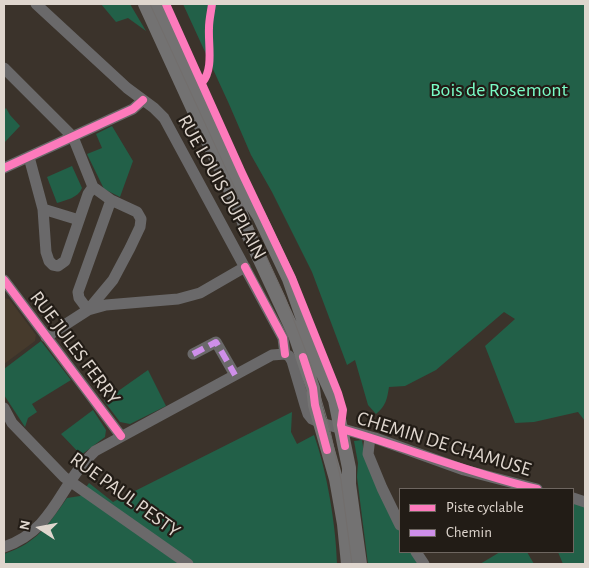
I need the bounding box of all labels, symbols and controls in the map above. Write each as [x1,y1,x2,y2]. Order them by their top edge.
park label: Bois de Rosemont [430,78,568,102]
street label: RUE LOUIS DUPLAIN [172,110,272,264]
street label: RUE JULES FERRY [24,286,126,410]
street label: CHEMIN DE CHAMUSE [354,406,534,482]
street label: RUE PAUL PESTY [65,447,185,543]
legend [399,488,574,553]
text: Piste cyclable [446,500,524,515]
north arrow [15,503,65,553]
text: N [17,519,33,531]
text: Chemin [446,525,492,540]

